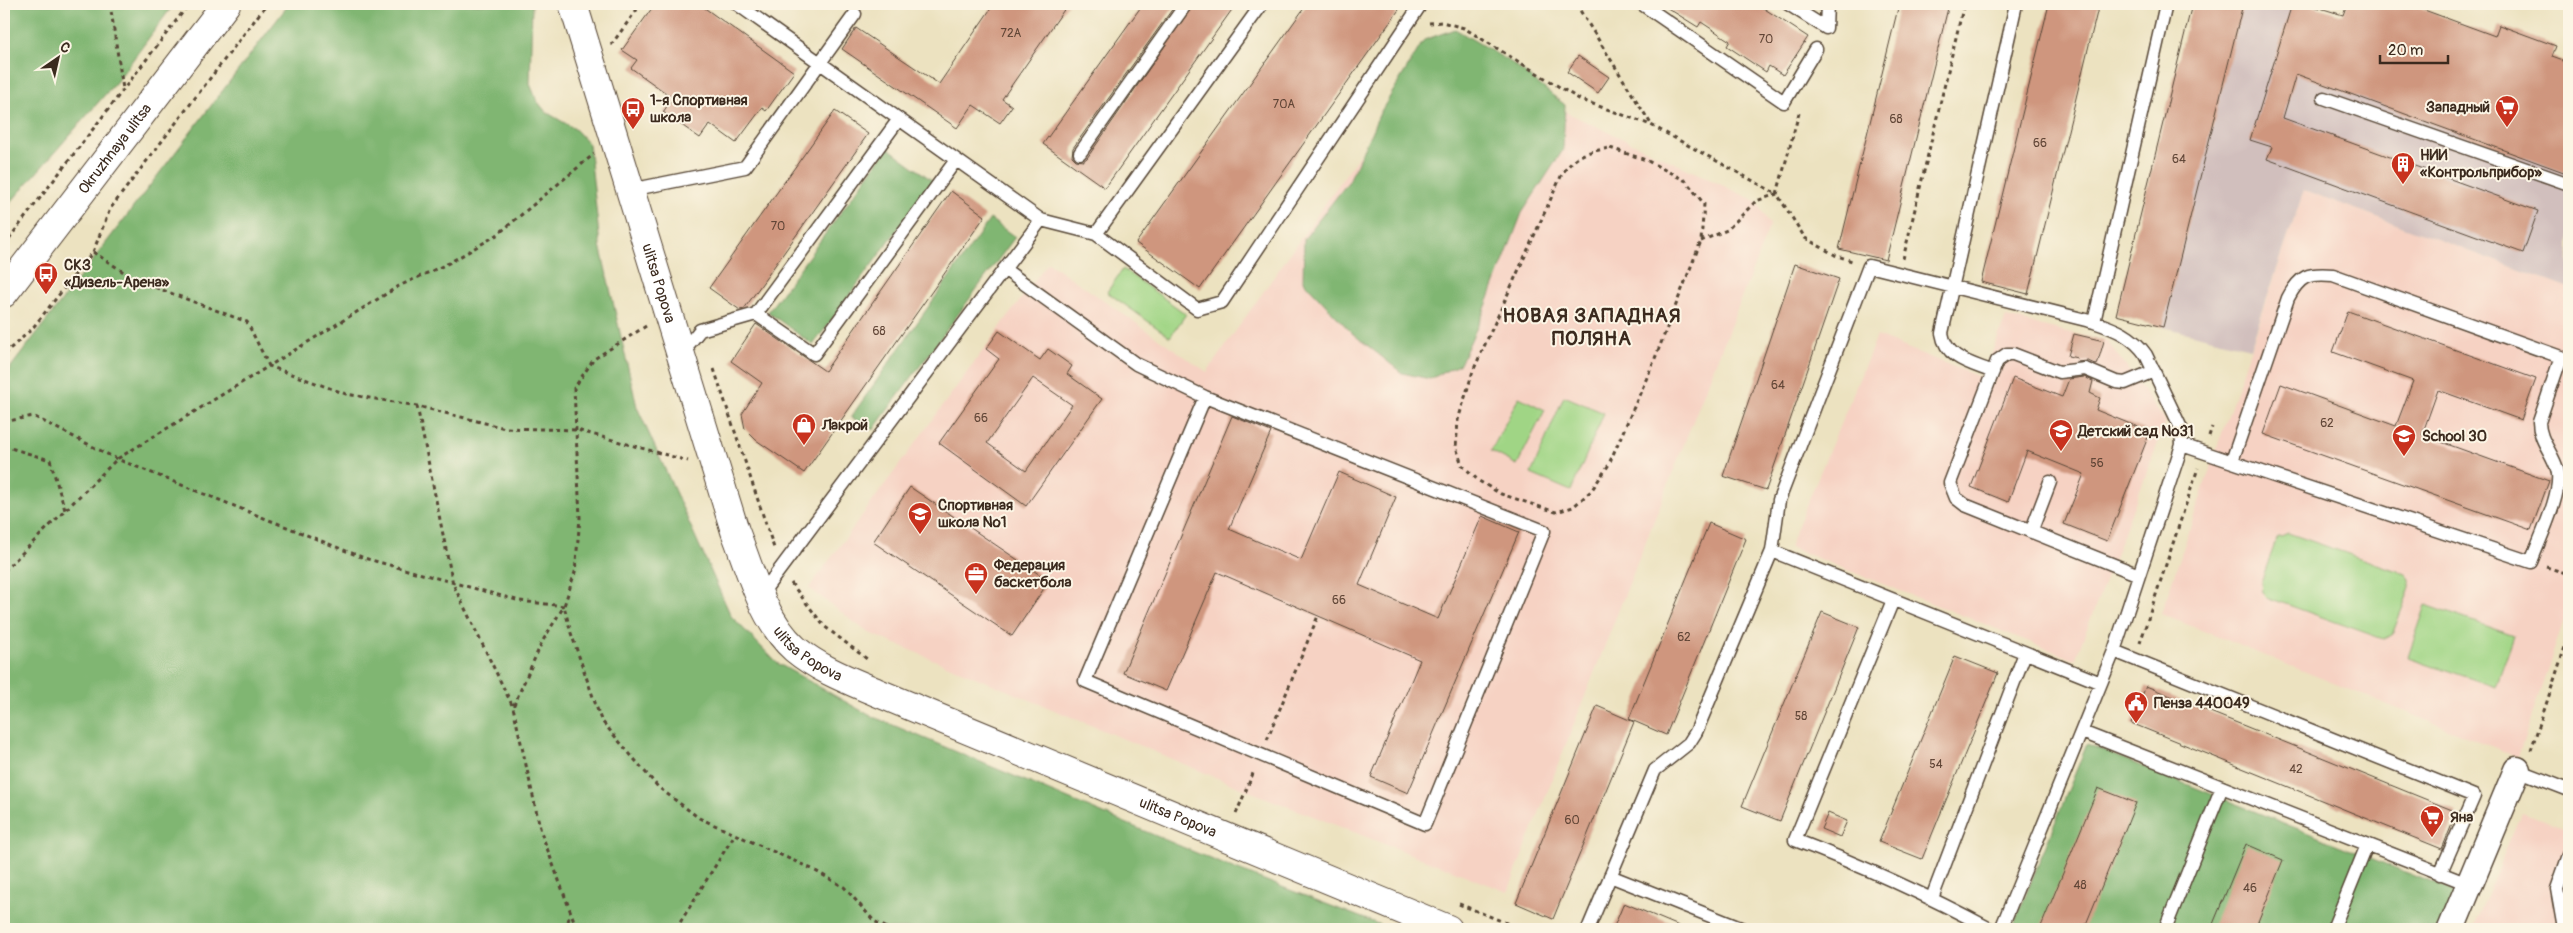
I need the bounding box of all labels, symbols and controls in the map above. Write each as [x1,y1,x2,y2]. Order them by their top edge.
house number: 72А [1001,26,1022,41]
north arrow [32,32,82,82]
house number: 70 [1759,32,1773,47]
scale bar [2380,32,2448,64]
text: С [57,38,74,57]
text: 20 m [2388,41,2423,60]
place label: 1-я Спортивная школа [650,91,748,127]
supermarket icon: Западный [2494,94,2520,128]
bus stop icon: 1-я Спортивная школа [620,96,646,130]
house number: 70А [1273,97,1295,112]
place label: Западный [2426,98,2490,117]
street label: Okruzhnaya ulitsa [74,100,156,198]
house number: 68 [1889,112,1903,127]
house number: 66 [2033,136,2047,151]
place label: НИИ «Контрольприбор» [2420,146,2542,182]
building icon: НИИ «Контрольприбор» [2390,151,2416,185]
house number: 64 [2172,152,2186,167]
house number: 70 [771,219,785,234]
street label: ulitsa Popova [638,241,680,325]
place label: СКЗ «Дизель-Арена» [64,256,170,292]
bus stop icon: СКЗ «Дизель-Арена» [33,261,59,295]
district label: НОВАЯ ЗАПАДНАЯ ПОЛЯНА [1503,303,1681,351]
house number: 68 [872,324,886,339]
house number: 64 [1771,378,1785,393]
house number: 66 [974,411,988,426]
shop icon: Лакрой [791,412,817,446]
place label: Лакрой [821,416,868,435]
house number: 62 [2320,416,2334,431]
school or university icon: Детский сад №31 [2048,418,2074,452]
place label: Детский сад №31 [2077,422,2194,441]
school or university icon: School 30 [2391,423,2417,457]
place label: School 30 [2422,427,2487,446]
house number: 56 [2090,456,2104,471]
place label: Спортивная школа №1 [938,496,1013,532]
school or university icon: Спортивная школа №1 [907,501,933,535]
place label: Федерация баскетбола [993,556,1071,592]
office icon: Федерация баскетбола [963,561,989,595]
house number: 66 [1332,593,1346,608]
street label: ulitsa Popova [769,622,845,686]
house number: 62 [1677,630,1691,645]
public building icon: Пенза 440049 [2123,690,2149,724]
place label: Пенза 440049 [2154,694,2250,713]
house number: 58 [1795,709,1807,724]
house number: 54 [1929,757,1943,772]
house number: 42 [2289,762,2303,777]
street label: ulitsa Popova [1136,793,1220,842]
supermarket icon: Яна [2419,804,2445,838]
place label: Яна [2450,808,2473,827]
house number: 60 [1564,813,1580,828]
house number: 48 [2073,878,2087,893]
house number: 46 [2243,881,2257,896]

